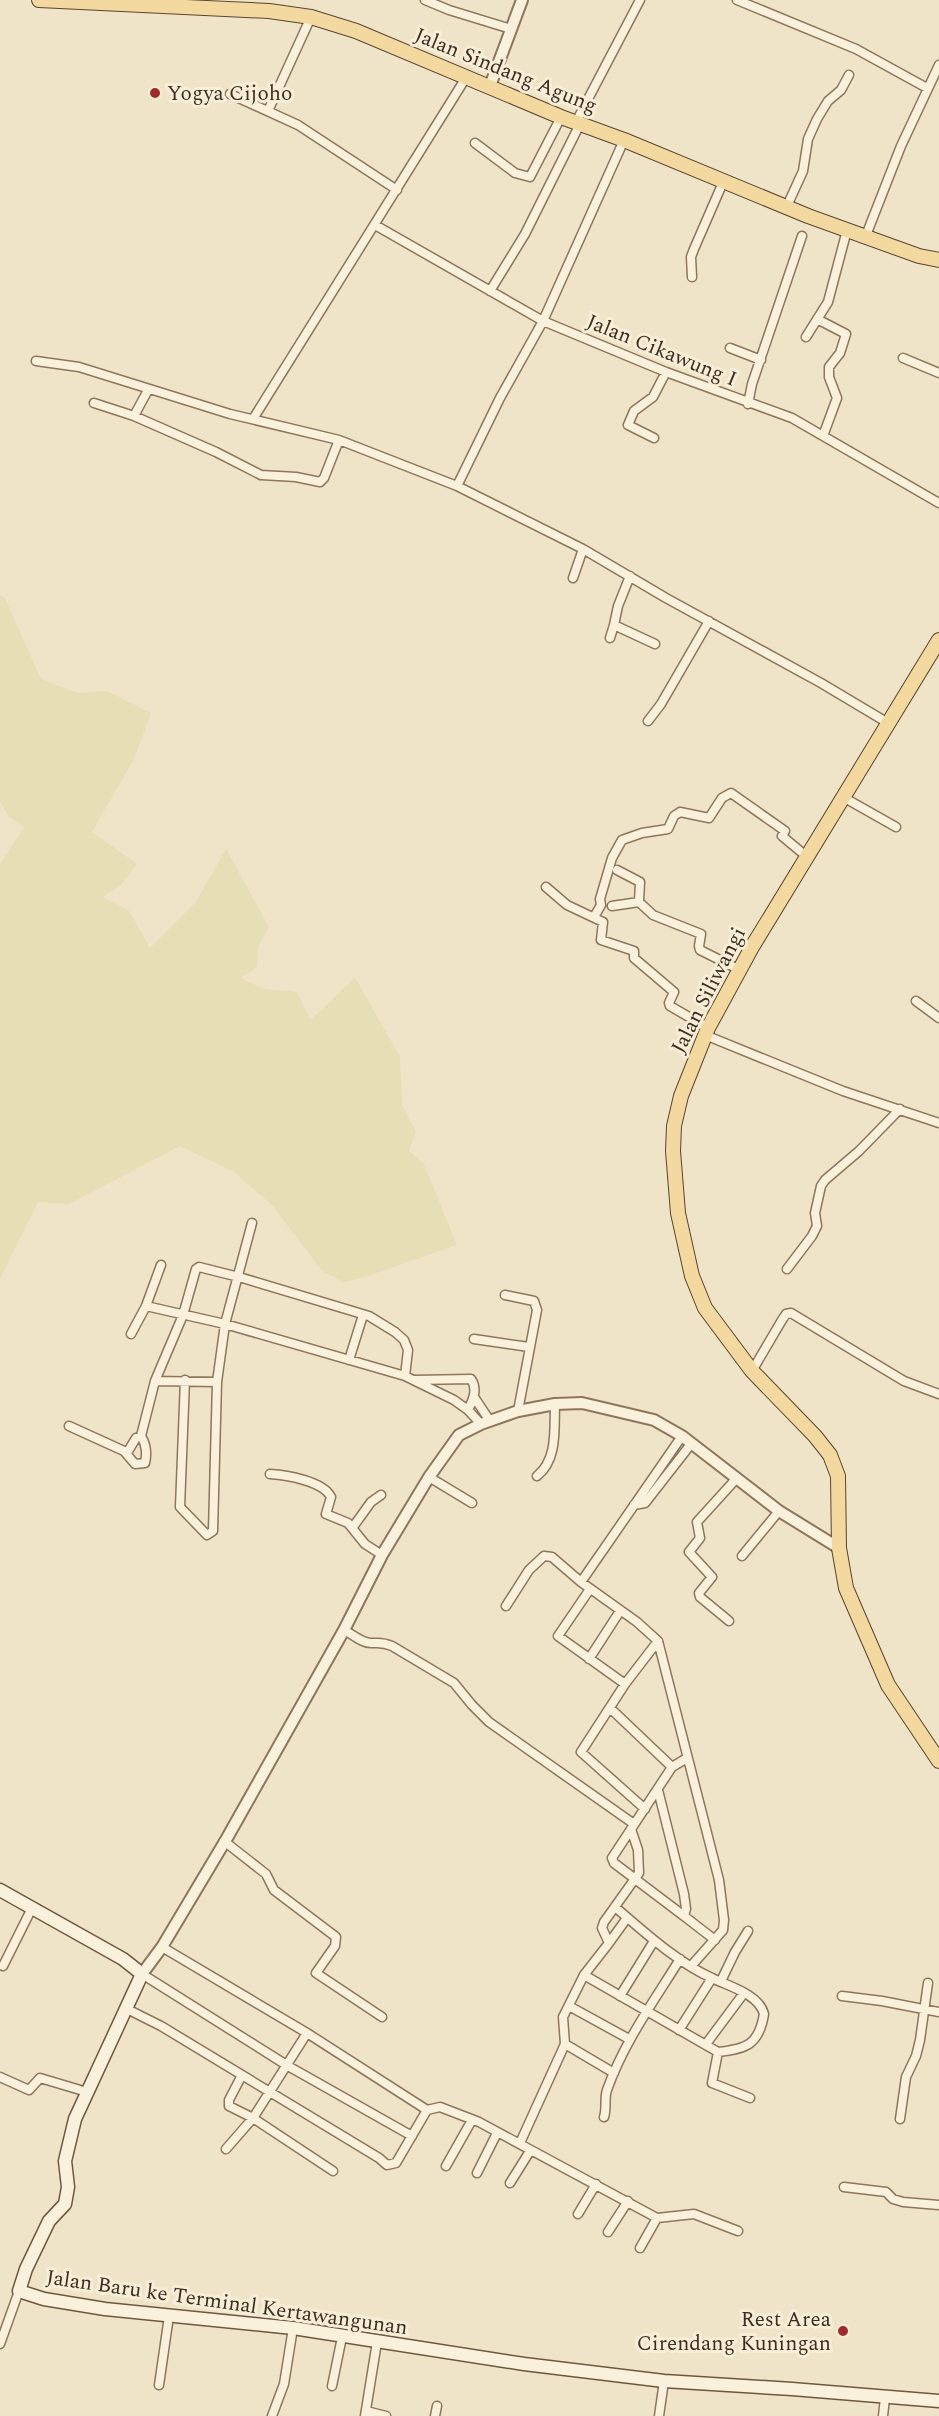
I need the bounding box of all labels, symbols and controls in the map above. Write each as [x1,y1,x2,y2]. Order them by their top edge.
street label: Jalan Sindang Agung [409,20,602,122]
place label: Yogya Cijoho [167,78,292,110]
marker: Yogya Cijoho [148,86,162,100]
street label: Jalan Cikawung I [582,306,742,396]
street label: Jalan Siliwangi [663,922,755,1059]
street label: Jalan Baru ke Terminal Kertawangunan [44,2262,410,2344]
place label: Rest Area Cirendang Kuningan [637,2304,832,2360]
marker: Rest Area Cirendang Kuningan [836,2324,850,2338]

